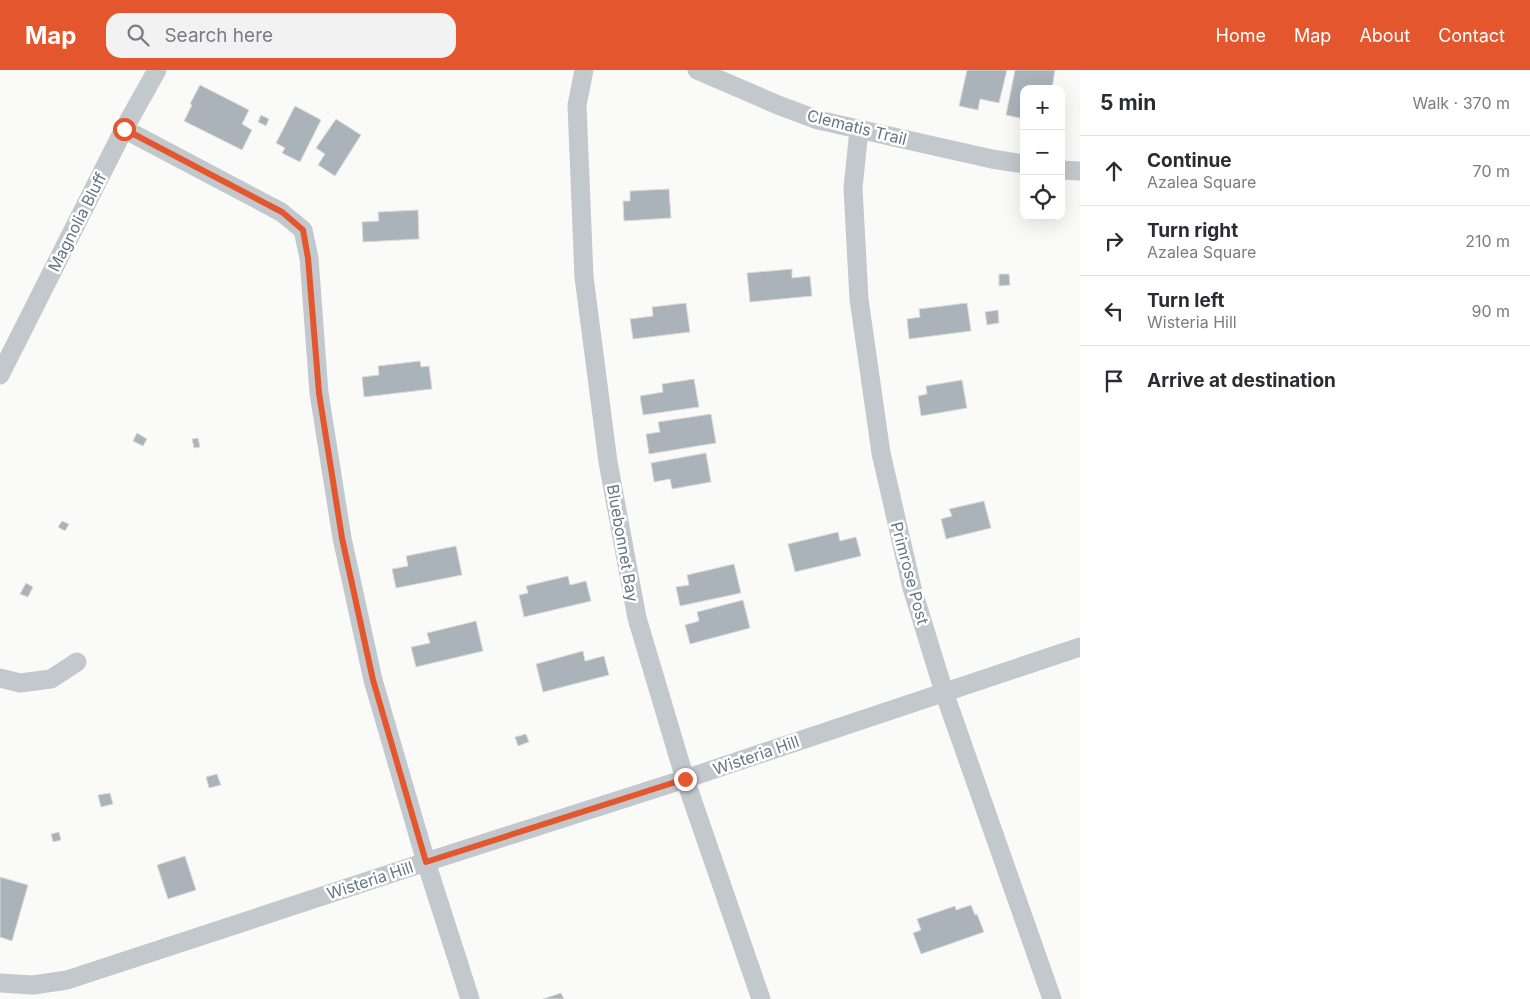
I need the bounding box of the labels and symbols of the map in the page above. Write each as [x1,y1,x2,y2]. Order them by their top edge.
street label: Clematis Trail [805,105,909,149]
route start [113,118,136,141]
street label: Magnolia Bluff [43,169,111,275]
street label: Bluebonnet Bay [603,483,643,603]
street label: Primrose Post [887,519,933,627]
street label: Wisteria Hill [710,731,802,779]
route end [674,768,697,791]
street label: Wisteria Hill [324,857,416,903]

